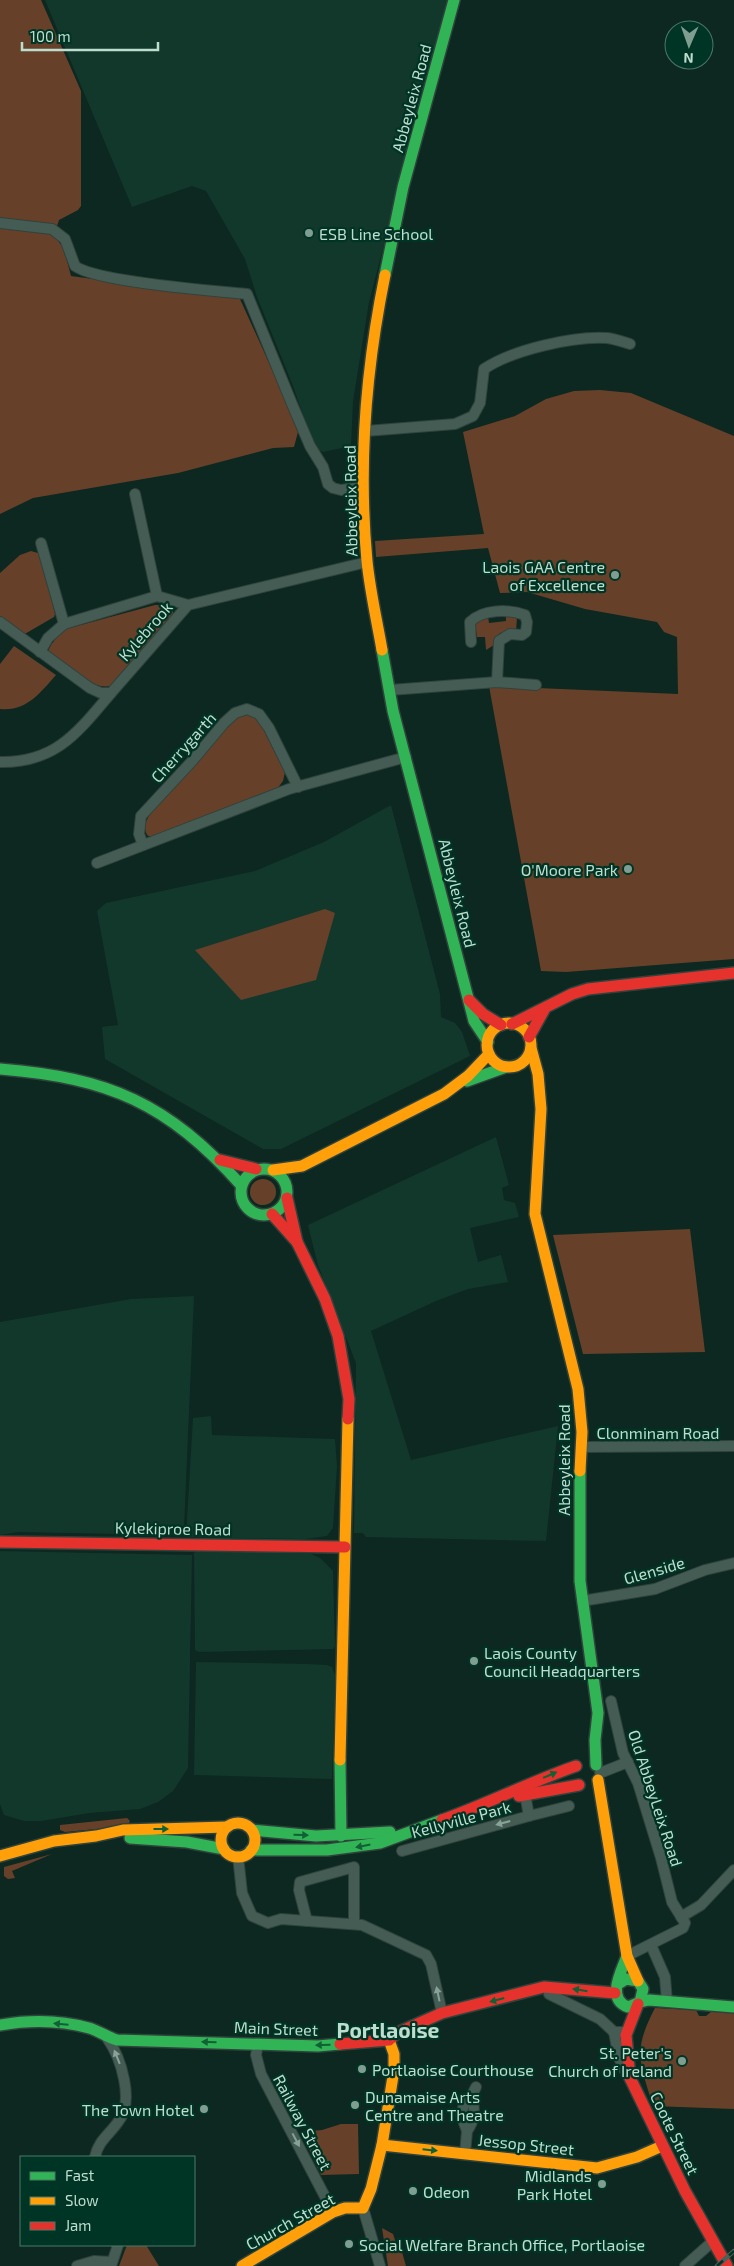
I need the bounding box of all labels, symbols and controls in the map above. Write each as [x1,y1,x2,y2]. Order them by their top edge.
scale bar [22,20,159,52]
north arrow [664,20,714,70]
text: 100 m [30,27,71,45]
street label: Abbeyleix Road [387,42,435,154]
text: N [683,50,694,67]
place label: ESB Line School [319,224,433,243]
marker: ESB Line School [303,227,315,239]
street label: Abbeyleix Road [340,445,360,557]
place label: Laois GAA Centre of Excellence [482,557,605,594]
marker: Laois GAA Centre of Excellence [609,569,621,581]
street label: Kylebrook [114,597,176,665]
street label: Cherrygarth [147,708,219,786]
street label: Abbeyleix Road [435,837,481,949]
place label: O'Moore Park [521,860,618,879]
marker: O'Moore Park [622,863,634,875]
street label: Abbeyleix Road [554,1404,573,1516]
street label: Clonminam Road [597,1423,719,1442]
street label: Kylekiproe Road [115,1517,231,1539]
street label: Glenside [621,1552,687,1588]
place label: Laois County Council Headquarters [484,1643,640,1680]
marker: Laois County Council Headquarters [468,1655,480,1667]
street label: Old AbbeyLeix Road [625,1727,687,1869]
one-way arrow [543,1771,557,1779]
street label: Kellyville Park [409,1797,513,1841]
one-way arrow [496,1820,511,1828]
one-way arrow [154,1825,170,1833]
one-way arrow [293,1832,309,1840]
one-way arrow [355,1842,370,1850]
one-way arrow [571,1985,587,1993]
one-way arrow [434,1987,442,2002]
one-way arrow [489,1996,504,2004]
street label: Main Street [234,2017,318,2039]
district label: Portlaoise [337,2017,440,2042]
one-way arrow [53,2020,69,2028]
one-way arrow [201,2037,217,2045]
one-way arrow [315,2042,331,2050]
place label: St. Peter's Church of Ireland [548,2043,672,2080]
one-way arrow [113,2049,121,2064]
marker: St. Peter's Church of Ireland [676,2055,688,2067]
place label: Portlaoise Courthouse [372,2060,534,2079]
marker: Portlaoise Courthouse [356,2063,368,2075]
street label: Railway Street [270,2071,336,2173]
place label: Dunamaise Arts Centre and Theatre [365,2087,504,2124]
street label: Coote Street [647,2088,703,2178]
marker: Dunamaise Arts Centre and Theatre [349,2099,361,2111]
place label: The Town Hotel [82,2100,194,2119]
marker: The Town Hotel [198,2103,210,2115]
street label: Jessop Street [477,2129,575,2159]
one-way arrow [291,2134,300,2147]
one-way arrow [423,2146,439,2154]
legend [20,2156,195,2246]
text: Fast [65,2166,95,2184]
place label: Midlands Park Hotel [517,2166,592,2203]
marker: Midlands Park Hotel [596,2178,608,2190]
place label: Odeon [423,2182,470,2201]
marker: Odeon [407,2185,419,2197]
street label: Church Street [242,2189,338,2253]
text: Slow [65,2191,99,2209]
text: Jam [65,2216,91,2234]
place label: Social Welfare Branch Office, Portlaoise [359,2235,645,2254]
marker: Social Welfare Branch Office, Portlaoise [343,2238,355,2250]

